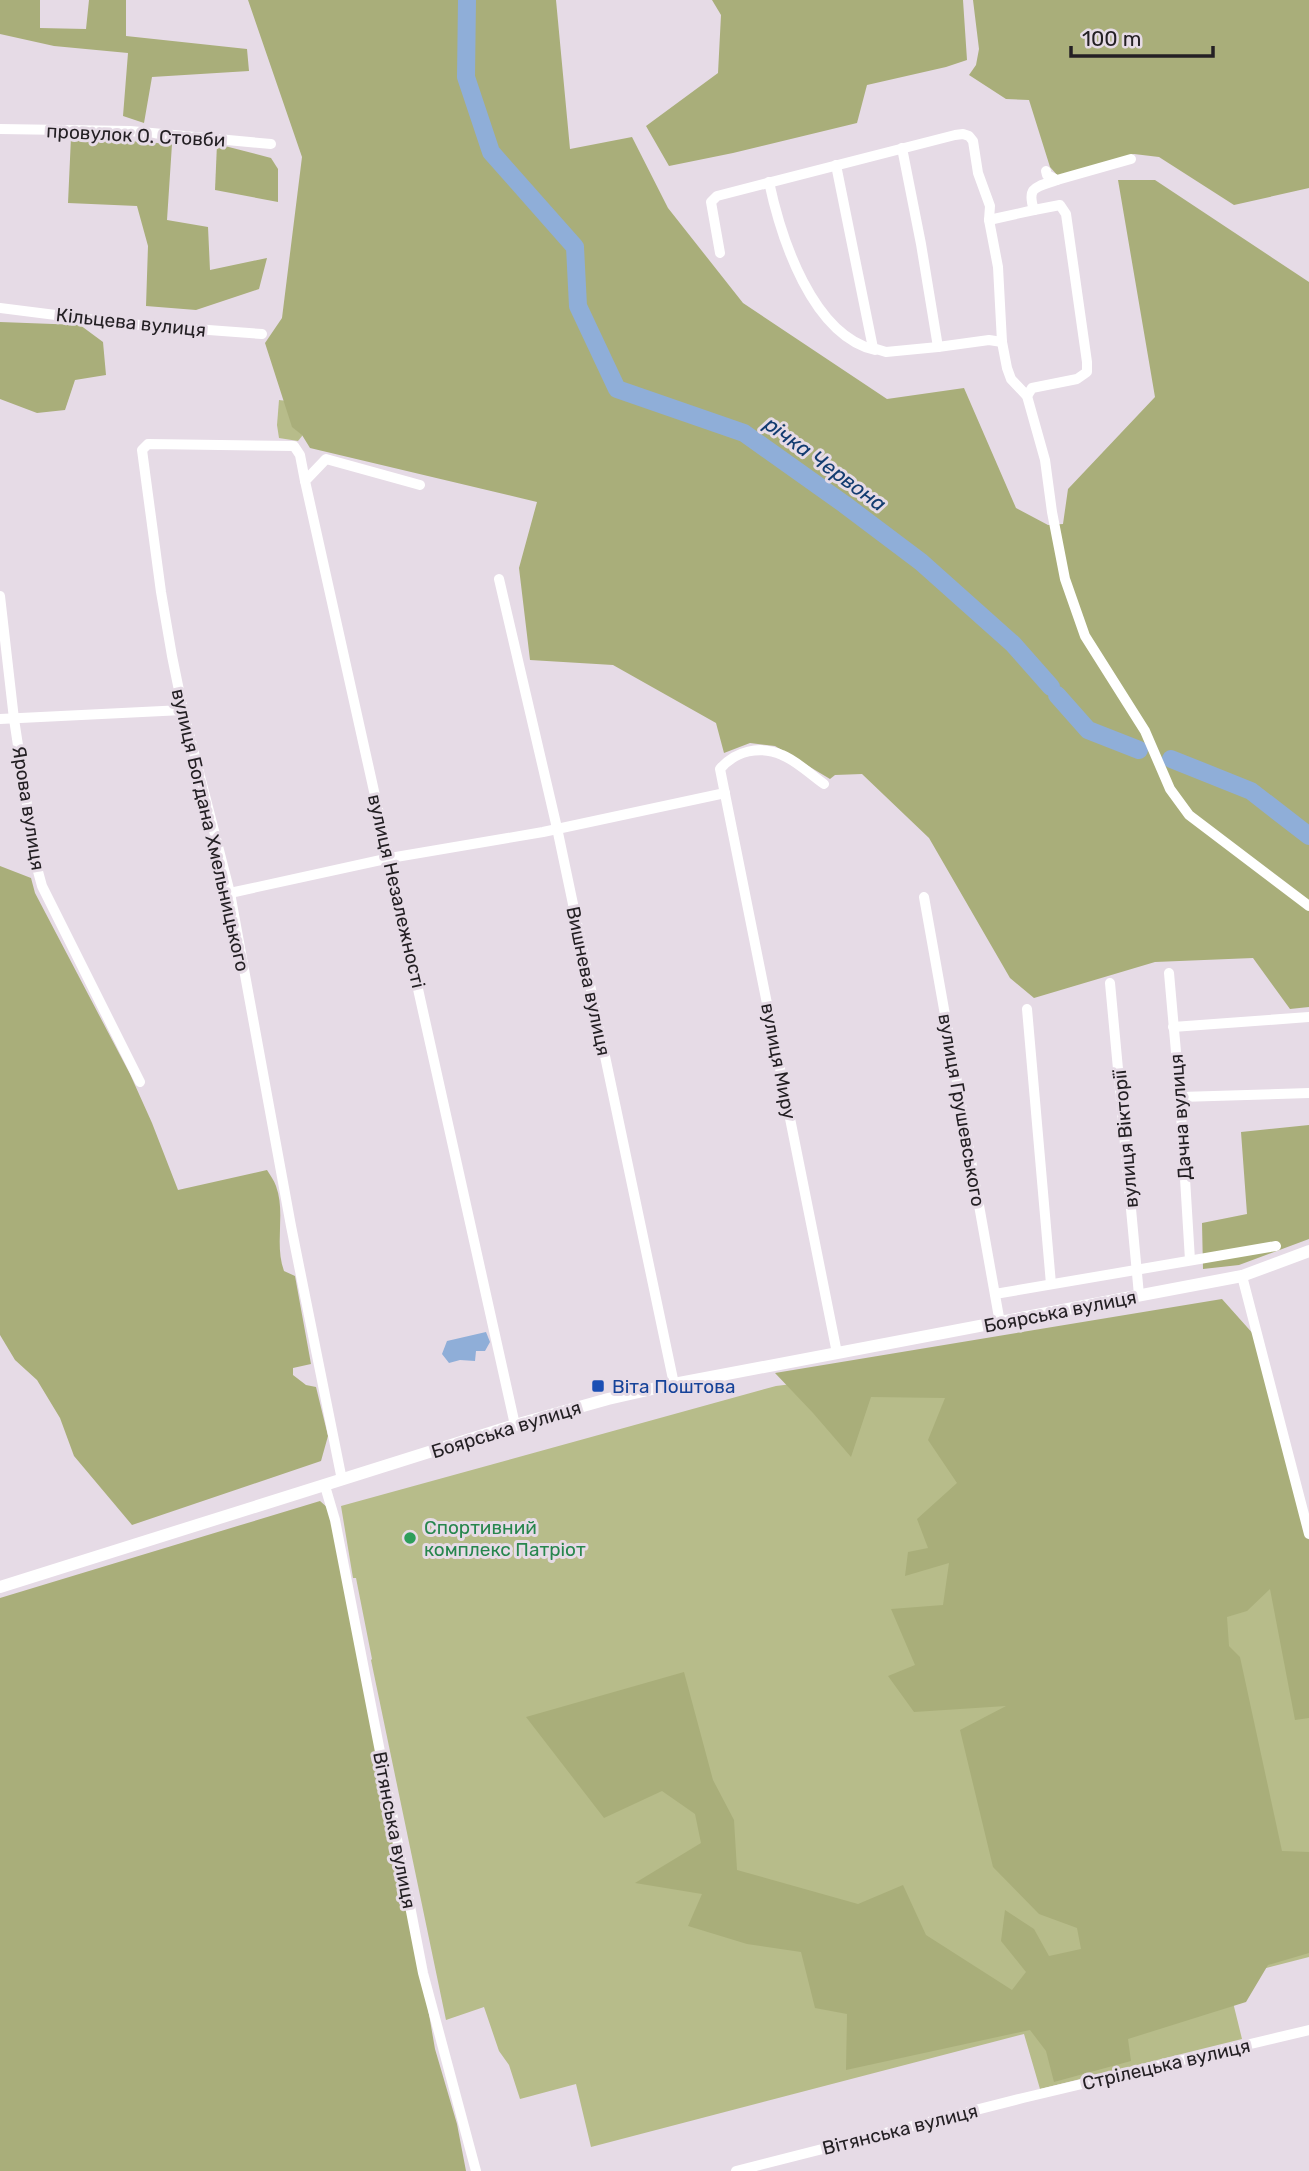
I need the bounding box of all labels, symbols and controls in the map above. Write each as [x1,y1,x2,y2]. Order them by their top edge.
scale bar [1071,14,1213,58]
text: 100 m [1082,26,1141,51]
street label: провулок О. Стовби [46,119,226,152]
street label: Кільцева вулиця [55,303,207,342]
water label: річка Червона [759,411,891,516]
street label: вулиця Богдана Хмельницького [167,686,254,974]
street label: Ярова вулиця [7,744,50,872]
street label: вулиця Незалежності [363,792,430,990]
street label: Вишнева вулиця [561,904,616,1058]
street label: вулиця Миру [756,1001,801,1121]
street label: вулиця Грушевського [933,1012,990,1208]
street label: Дачна вулиця [1165,1053,1196,1181]
street label: вулиця Вікторії [1108,1069,1143,1209]
street label: Боярська вулиця [982,1285,1138,1338]
place label: Віта Поштова [612,1375,735,1398]
marker: Віта Поштова [590,1378,606,1394]
street label: Боярська вулиця [429,1396,584,1463]
place label: Спортивний комплекс Патріот [424,1516,586,1561]
marker: Спортивний комплекс Патріот [402,1530,418,1546]
street label: Вітянська вулиця [368,1750,421,1911]
street label: Стрілецька вулиця [1080,2034,1252,2095]
street label: Вітянська вулиця [820,2099,980,2160]

